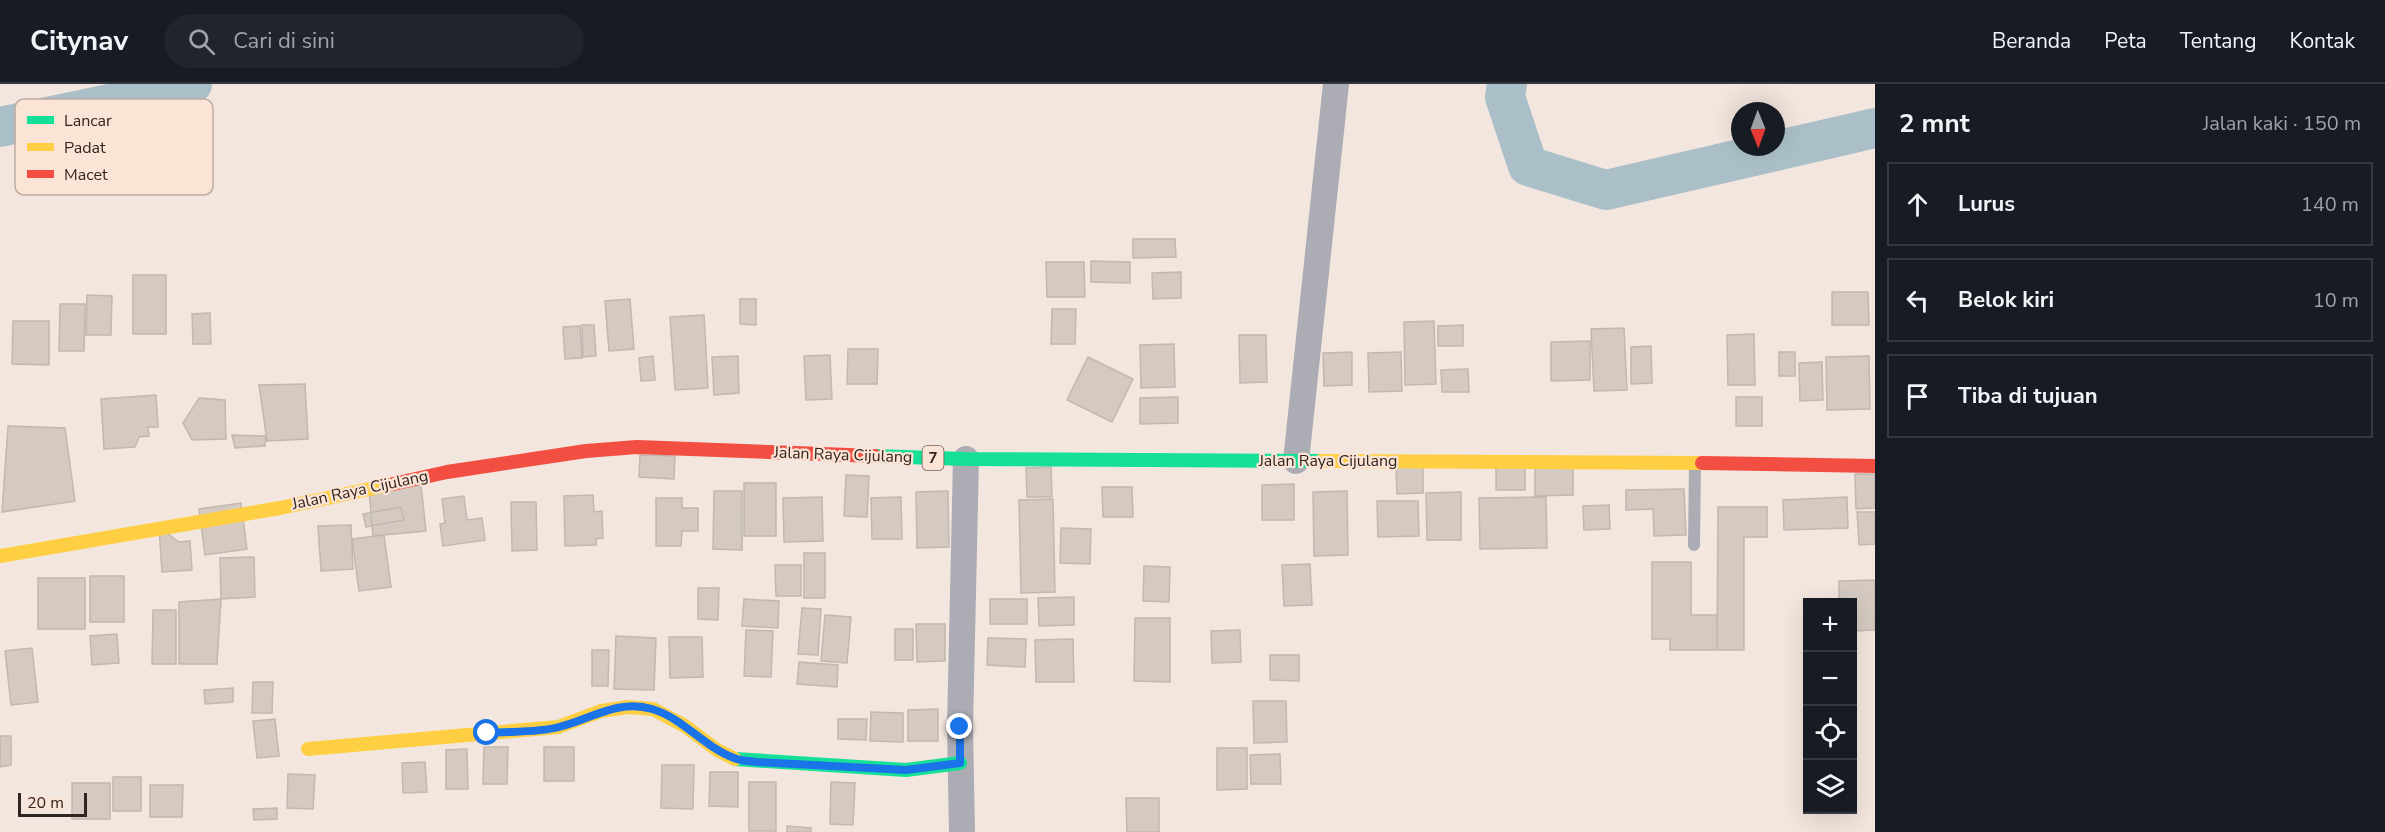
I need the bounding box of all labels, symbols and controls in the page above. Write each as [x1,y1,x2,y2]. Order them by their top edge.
search box [164,14,584,68]
text: Citynav [30,22,128,60]
icon: search [185,25,218,58]
text: Cari di sini [233,26,335,56]
text: Beranda [1992,27,2071,55]
text: Peta [2104,27,2147,55]
text: Tentang [2180,27,2257,55]
text: Kontak [2290,27,2355,55]
legend [15,99,213,195]
north arrow [1731,102,1785,156]
text: 2 mnt [1899,106,1970,141]
text: Lancar [64,110,112,132]
text: Jalan kaki · 150 m [2203,110,2361,137]
text: Padat [64,137,106,159]
text: Macet [64,164,108,186]
icon: ahead [1901,188,1934,221]
text: Lurus [1958,189,2015,219]
text: 140 m [2301,191,2359,218]
icon: left [1901,284,1934,317]
text: Belok kiri [1958,285,2054,315]
text: 10 m [2313,287,2359,314]
icon: arrive [1901,380,1934,413]
text: Tiba di tujuan [1958,381,2098,411]
street label: Jalan Raya Cijulang [772,442,913,468]
road number: 7 [922,446,944,470]
street label: Jalan Raya Cijulang [1258,450,1397,472]
street label: Jalan Raya Cijulang [289,465,430,515]
map controls [1803,598,1857,814]
button: + [1803,598,1857,652]
button: − [1803,652,1857,706]
button: locate [1803,706,1857,760]
route end [946,713,972,739]
route start [473,719,499,745]
button: layers [1803,760,1857,814]
scale bar [18,790,87,818]
text: 20 m [27,792,64,814]

